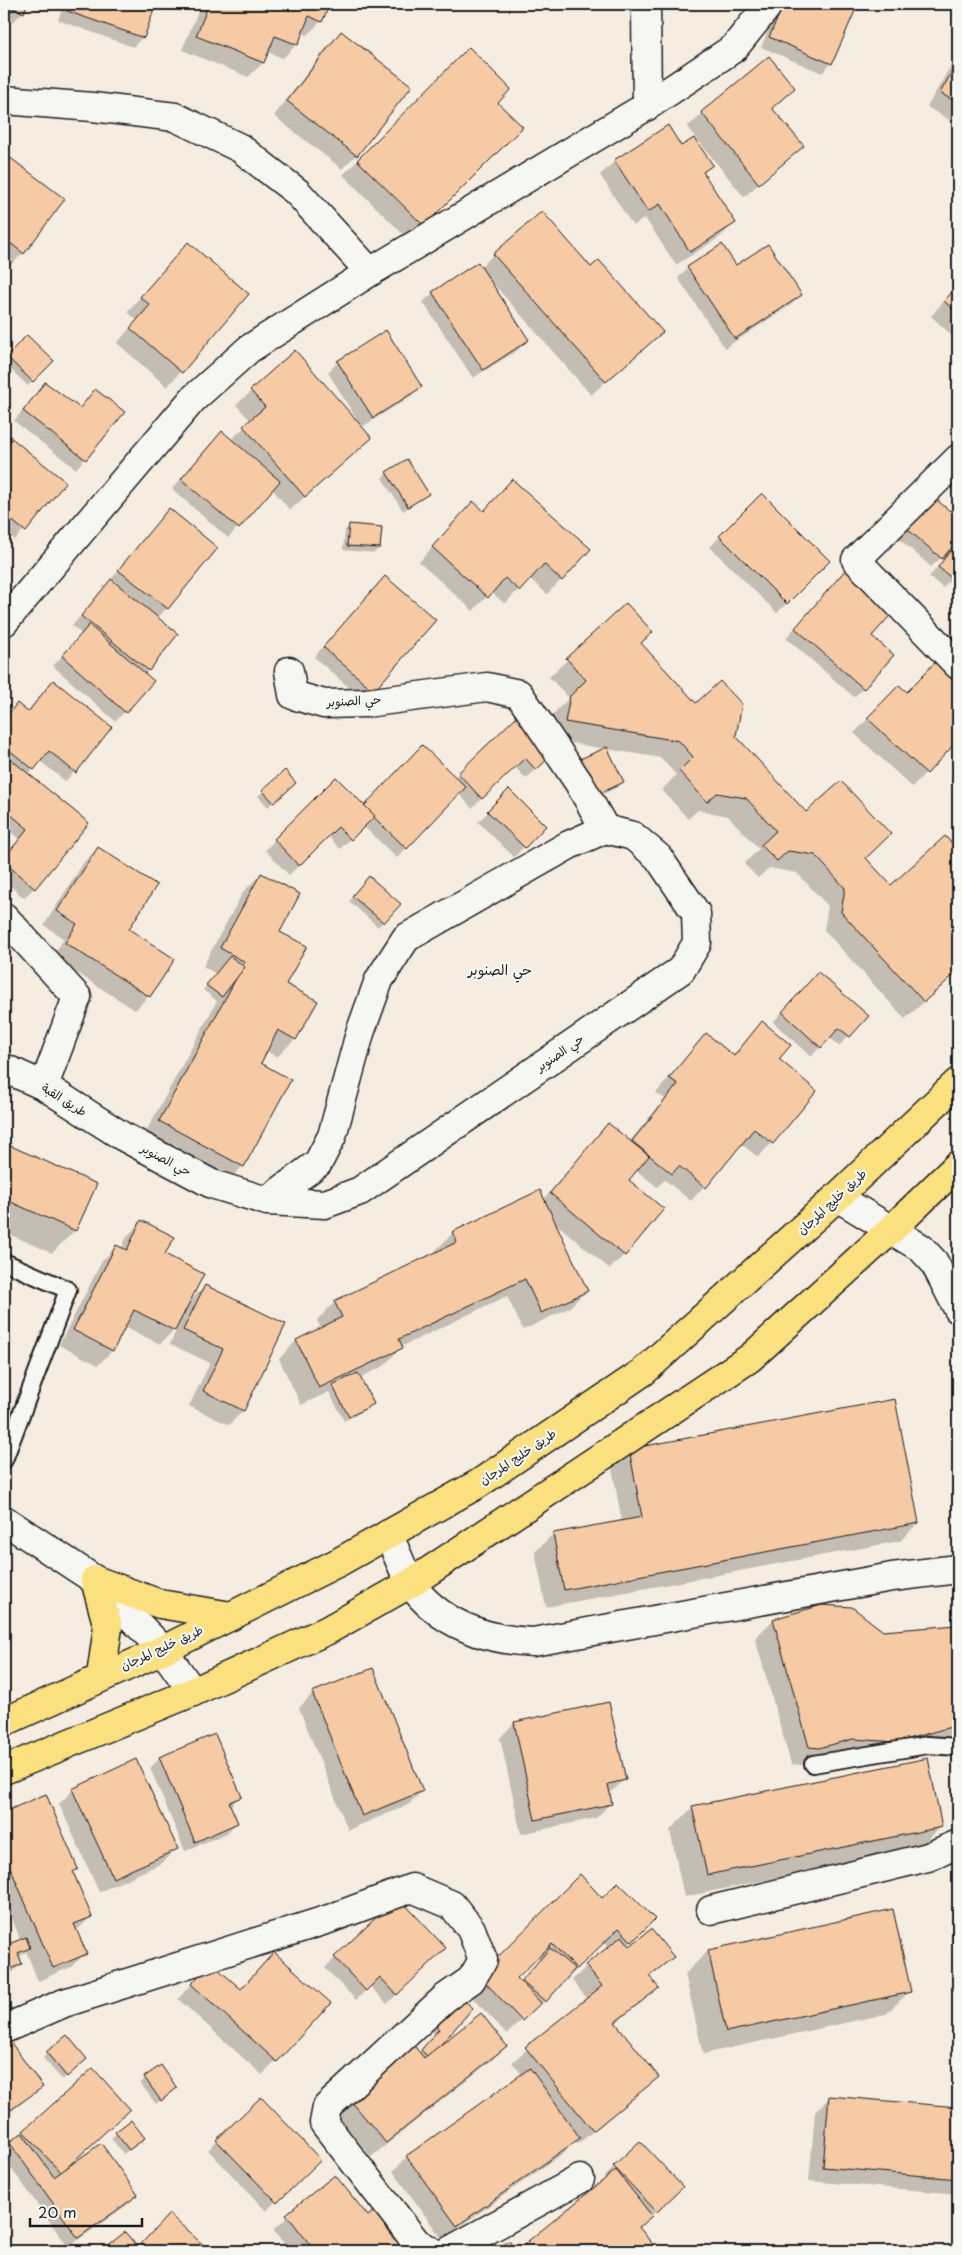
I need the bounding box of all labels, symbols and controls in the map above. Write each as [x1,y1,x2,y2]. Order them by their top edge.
street label: حي الصنوبر [325,690,382,713]
district label: حي الصنوبر [467,959,532,983]
street label: حي الصنوبر [531,1029,589,1078]
street label: طريق القبة [38,1078,91,1120]
street label: حي الصنوبر [136,1138,195,1183]
street label: طريق خليج المرجان [793,1164,871,1239]
street label: طريق خليج المرجان [475,1424,560,1489]
street label: طريق خليج المرجان [117,1620,206,1675]
scale bar [30,2195,142,2227]
text: 20 m [38,2200,77,2223]

